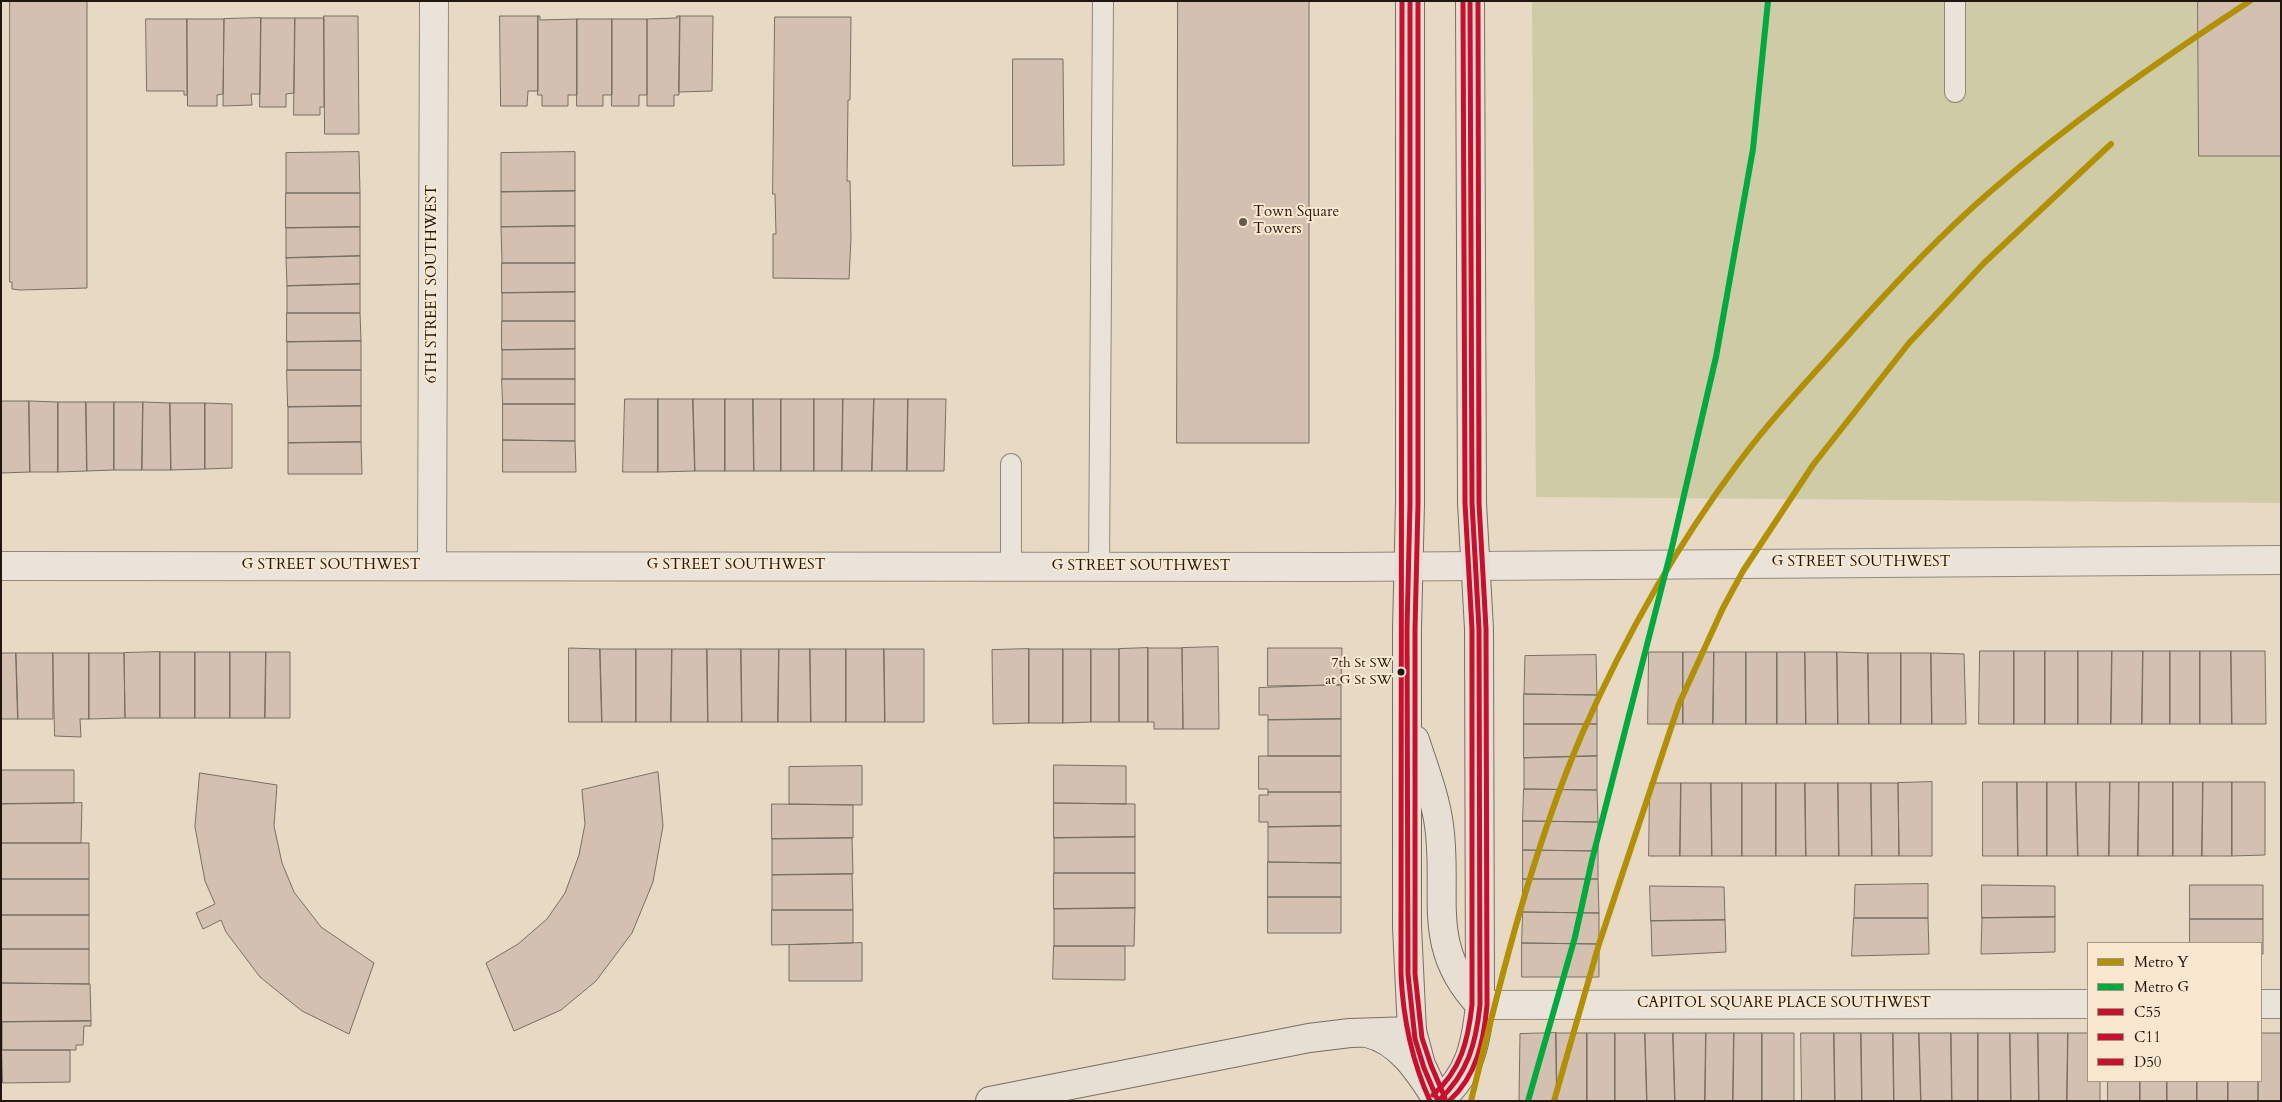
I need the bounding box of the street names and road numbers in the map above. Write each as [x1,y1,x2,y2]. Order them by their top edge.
street label: 6TH STREET SOUTHWEST [424,185,442,383]
street label: G STREET SOUTHWEST [1772,554,1950,572]
street label: G STREET SOUTHWEST [242,557,420,575]
street label: G STREET SOUTHWEST [647,557,825,575]
street label: G STREET SOUTHWEST [1052,558,1230,576]
street label: CAPITOL SQUARE PLACE SOUTHWEST [1637,995,1931,1013]

